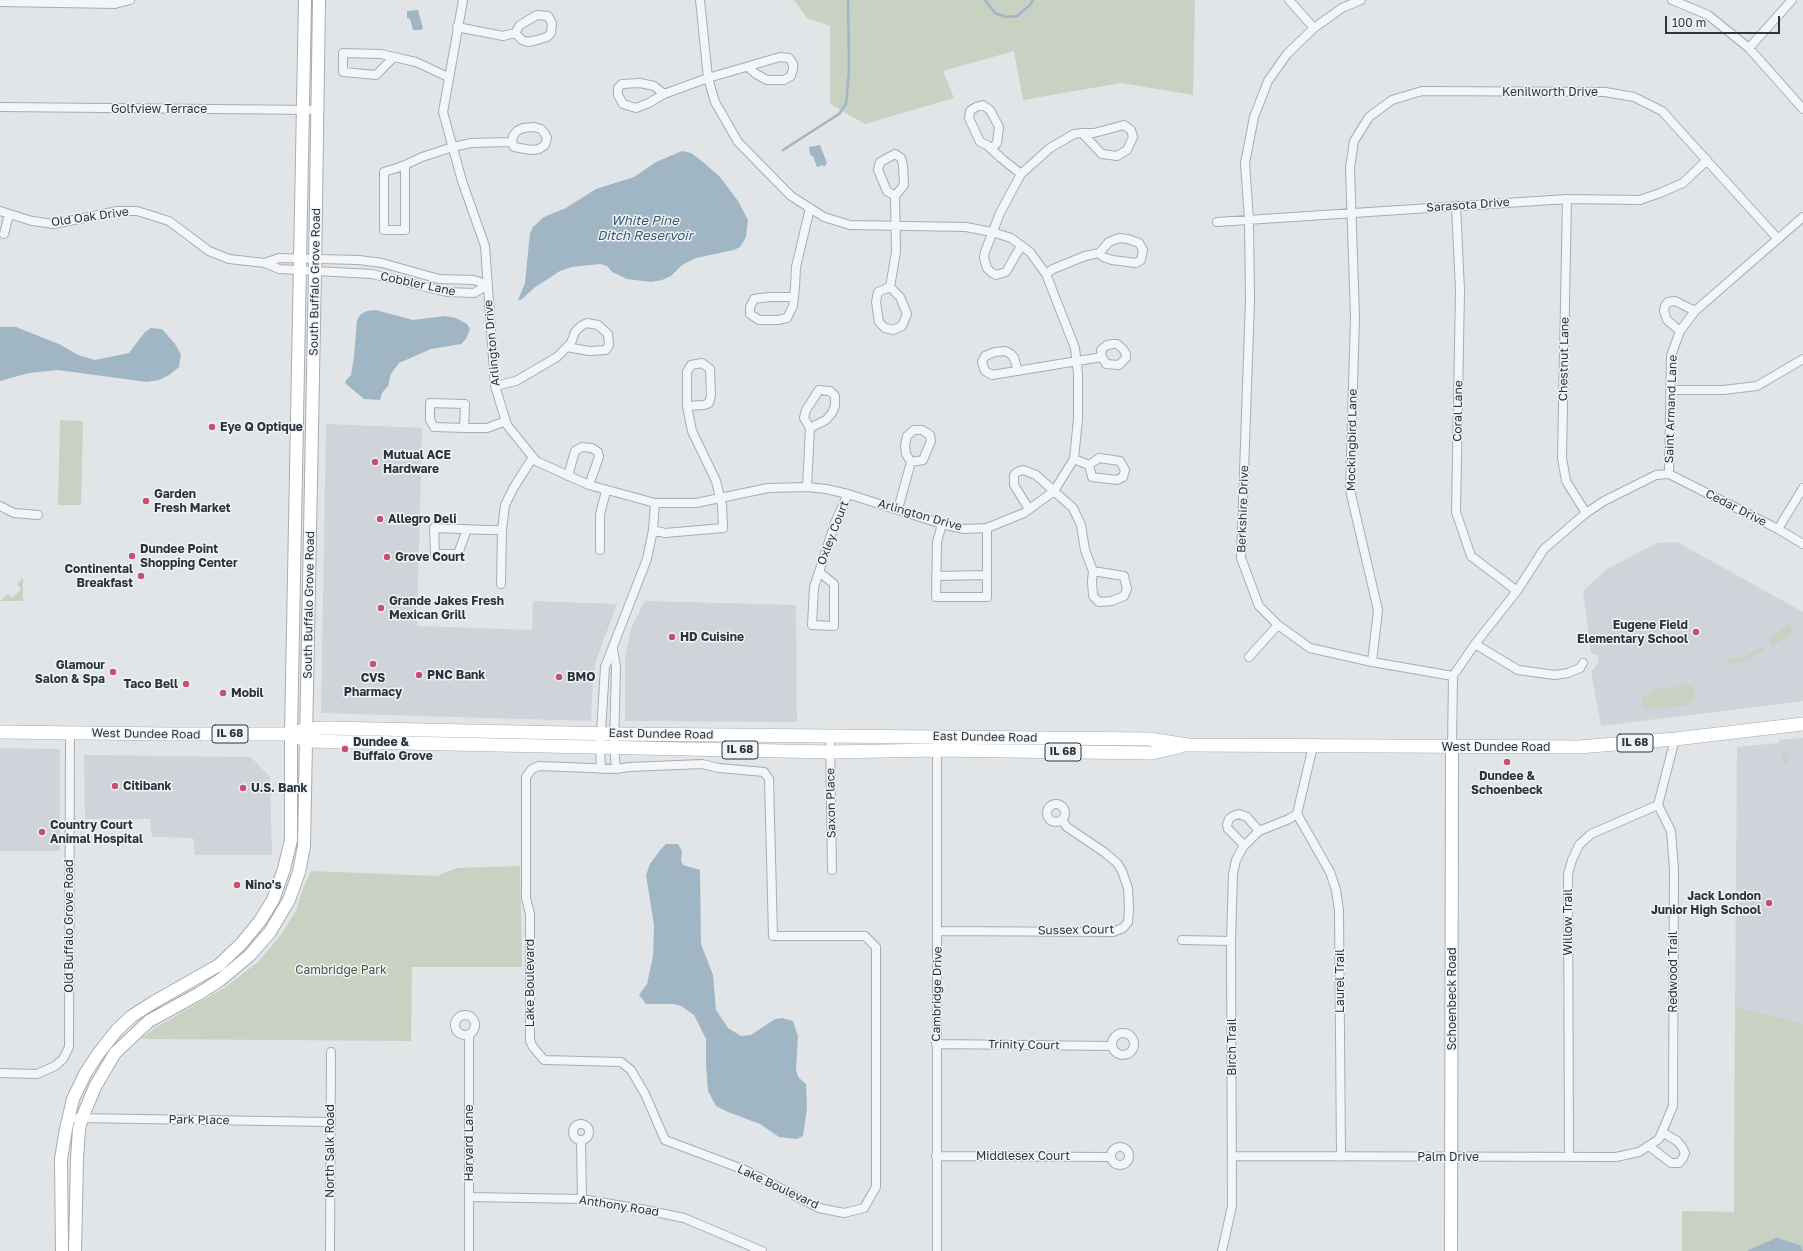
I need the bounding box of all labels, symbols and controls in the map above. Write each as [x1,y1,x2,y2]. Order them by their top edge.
scale bar [1667,8,1782,34]
text: 100 m [1672,15,1706,30]
street label: Kenilworth Drive [1502,85,1598,99]
street label: Golfview Terrace [111,102,207,116]
street label: Sarasota Drive [1426,195,1510,215]
street label: Old Oak Drive [50,204,130,230]
street label: South Buffalo Grove Road [307,208,323,356]
water label: White Pine Ditch Reservoir [597,213,693,244]
street label: Cobbler Lane [379,269,457,299]
street label: Arlington Drive [481,299,503,387]
street label: Chestnut Lane [1556,317,1572,401]
street label: Saint Armand Lane [1662,354,1680,464]
street label: Coral Lane [1450,380,1466,442]
street label: Mockingbird Lane [1344,389,1360,491]
place label: Eye Q Optique [220,420,303,434]
marker: Eye Q Optique [207,422,217,432]
place label: Mutual ACE Hardware [383,448,451,476]
marker: Mutual ACE Hardware [370,457,380,467]
street label: Berkshire Drive [1234,465,1252,553]
street label: Cedar Drive [1703,486,1769,530]
place label: Garden Fresh Market [154,487,231,515]
marker: Garden Fresh Market [141,496,151,506]
street label: Arlington Drive [876,496,964,534]
street label: Oxley Court [814,499,852,567]
place label: Allegro Deli [388,512,457,526]
marker: Allegro Deli [375,514,385,524]
street label: South Buffalo Grove Road [301,531,317,679]
place label: Dundee Point Shopping Center [140,542,238,570]
place label: Grove Court [395,550,465,564]
marker: Dundee Point Shopping Center [127,551,137,561]
marker: Grove Court [382,552,392,562]
place label: Continental Breakfast [65,562,133,590]
marker: Continental Breakfast [136,571,146,581]
place label: Grande Jakes Fresh Mexican Grill [389,594,504,622]
marker: Grande Jakes Fresh Mexican Grill [376,603,386,613]
place label: Eugene Field Elementary School [1577,618,1688,646]
marker: Eugene Field Elementary School [1691,627,1701,637]
place label: HD Cuisine [680,630,744,644]
marker: HD Cuisine [667,632,677,642]
place label: Glamour Salon & Spa [35,658,105,686]
marker: CVS Pharmacy [368,659,378,669]
marker: Glamour Salon & Spa [108,667,118,677]
place label: PNC Bank [427,668,485,682]
marker: PNC Bank [414,670,424,680]
place label: BMO [567,670,595,684]
place label: CVS Pharmacy [344,671,402,699]
marker: BMO [554,672,564,682]
place label: Taco Bell [124,677,178,691]
marker: Taco Bell [181,679,191,689]
place label: Mobil [231,686,264,700]
marker: Mobil [218,688,228,698]
road number: IL 68 [212,725,248,743]
street label: West Dundee Road [91,726,201,742]
street label: East Dundee Road [608,726,714,742]
street label: East Dundee Road [932,729,1038,745]
road number: IL 68 [1617,734,1653,752]
place label: Dundee & Buffalo Grove [353,735,433,763]
street label: West Dundee Road [1442,740,1550,754]
road number: IL 68 [722,741,758,759]
road number: IL 68 [1045,743,1081,761]
marker: Dundee & Buffalo Grove [340,744,350,754]
marker: Dundee & Schoenbeck [1502,757,1512,767]
street label: Saxon Place [823,768,839,838]
place label: Dundee & Schoenbeck [1471,769,1543,797]
place label: Citibank [123,779,171,793]
marker: Citibank [110,781,120,791]
place label: U.S. Bank [251,781,308,795]
marker: U.S. Bank [238,783,248,793]
place label: Country Court Animal Hospital [50,818,143,846]
marker: Country Court Animal Hospital [37,827,47,837]
street label: Old Buffalo Grove Road [62,859,76,993]
place label: Nino's [245,878,281,892]
marker: Nino's [232,880,242,890]
street label: Willow Trail [1561,889,1575,955]
place label: Jack London Junior High School [1651,889,1761,917]
marker: Jack London Junior High School [1764,898,1774,908]
street label: Sussex Court [1038,922,1114,938]
street label: Redwood Trail [1666,931,1680,1013]
street label: Lake Boulevard [523,939,537,1027]
street label: Cambridge Drive [929,946,945,1042]
street label: Schoenbeck Road [1445,947,1459,1051]
street label: Laurel Trail [1333,949,1347,1013]
park label: Cambridge Park [295,963,387,977]
street label: Birch Trail [1225,1018,1239,1076]
street label: Trinity Court [988,1037,1060,1053]
street label: North Salk Road [323,1104,337,1198]
street label: Harvard Lane [462,1104,476,1182]
street label: Park Place [168,1112,230,1128]
street label: Middlesex Court [976,1149,1070,1163]
street label: Palm Drive [1417,1150,1479,1164]
street label: Lake Boulevard [735,1162,821,1212]
street label: Anthony Road [578,1193,660,1219]

